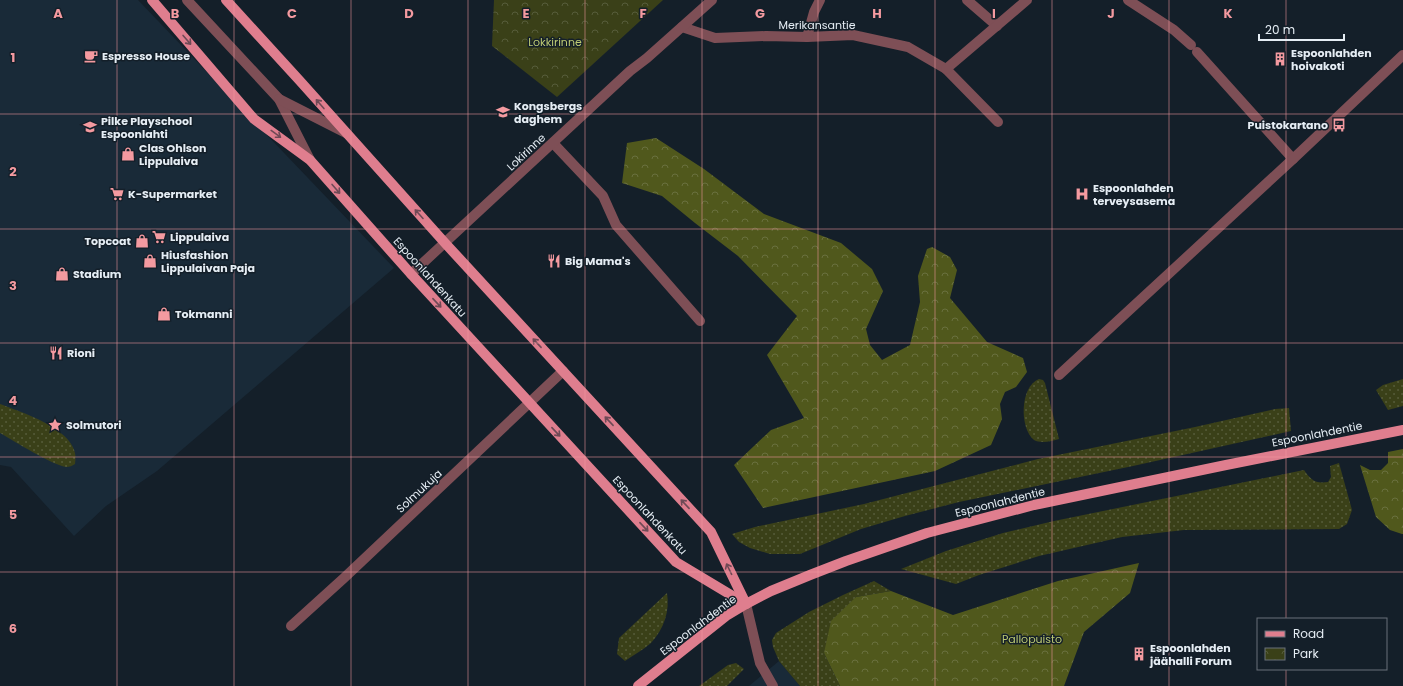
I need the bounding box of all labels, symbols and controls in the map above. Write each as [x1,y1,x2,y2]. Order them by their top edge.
text: A [53,4,63,23]
text: B [171,4,180,23]
text: C [287,4,297,23]
text: D [404,4,414,23]
text: E [522,4,530,23]
text: F [639,4,647,23]
text: G [755,4,765,23]
text: H [872,4,882,23]
text: I [992,4,996,23]
text: J [1107,4,1115,23]
text: K [1223,4,1233,23]
scale bar [1259,16,1344,42]
street label: Merikansantie [779,17,856,33]
text: 20 m [1265,21,1295,38]
park label: Lokkirinne [528,34,582,50]
one-way arrow [182,35,191,46]
place label: Espoonlahden hoivakoti [1291,45,1372,74]
text: 1 [11,48,15,67]
cafe icon: Espresso House [83,48,99,64]
place label: Espresso House [102,48,190,64]
building icon: Espoonlahden hoivakoti [1272,51,1288,67]
place label: Kongsbergs daghem [514,98,582,127]
one-way arrow [316,99,325,109]
school or university icon: Kongsbergs daghem [495,104,511,120]
place label: Pilke Playschool Espoonlahti [101,113,192,142]
place label: Puistokartano [1248,117,1328,133]
bus stop icon: Puistokartano [1331,117,1347,133]
school or university icon: Pilke Playschool Espoonlahti [82,119,98,135]
one-way arrow [270,130,281,138]
street label: Lokirinne [503,130,549,174]
place label: Clas Ohlson Lippulaiva [139,140,206,169]
shop icon: Clas Ohlson Lippulaiva [120,146,136,162]
text: 2 [9,162,17,181]
place label: Espoonlahden terveysasema [1093,180,1175,209]
one-way arrow [331,184,341,194]
supermarket icon: K-Supermarket [109,186,125,202]
place label: K-Supermarket [128,186,218,202]
hospital icon: Espoonlahden terveysasema [1074,186,1090,202]
one-way arrow [414,209,423,219]
supermarket icon: Lippulaiva [151,229,167,245]
place label: Lippulaiva [170,229,229,245]
place label: Topcoat [84,233,132,249]
shop icon: Topcoat [134,233,150,249]
street label: Espoonlahdenkatu [390,234,470,320]
place label: Hiusfashion Lippulaivan Paja [161,247,255,276]
shop icon: Hiusfashion Lippulaivan Paja [142,253,158,269]
restaurant icon: Big Mama's [546,253,562,269]
place label: Big Mama's [565,253,631,269]
shop icon: Stadium [54,266,70,282]
place label: Stadium [73,266,122,282]
text: 3 [9,276,17,295]
one-way arrow [432,298,442,308]
shop icon: Tokmanni [156,306,172,322]
place label: Tokmanni [175,306,233,322]
one-way arrow [532,338,541,348]
restaurant icon: Rioni [48,345,64,361]
place label: Rioni [67,345,95,361]
text: 4 [9,391,18,410]
one-way arrow [605,416,614,427]
place icon: Solmutori [47,417,63,433]
place label: Solmutori [66,417,122,433]
street label: Espoonlahdentie [1270,417,1364,451]
one-way arrow [551,426,560,436]
street label: Solmukuja [393,466,445,516]
street label: Espoonlahdenkatu [609,472,691,558]
street label: Espoonlahdentie [953,483,1047,521]
one-way arrow [680,499,690,509]
text: 5 [9,505,17,524]
one-way arrow [640,522,649,532]
one-way arrow [725,563,732,575]
street label: Espoonlahdentie [656,591,740,659]
legend [1257,618,1387,670]
text: 6 [9,619,17,638]
text: Road [1293,625,1324,642]
park label: Pallopuisto [1002,631,1062,647]
place label: Espoonlahden jäähalli Forum [1149,640,1232,669]
text: Park [1293,645,1320,662]
building icon: Espoonlahden jäähalli Forum [1131,646,1147,662]

